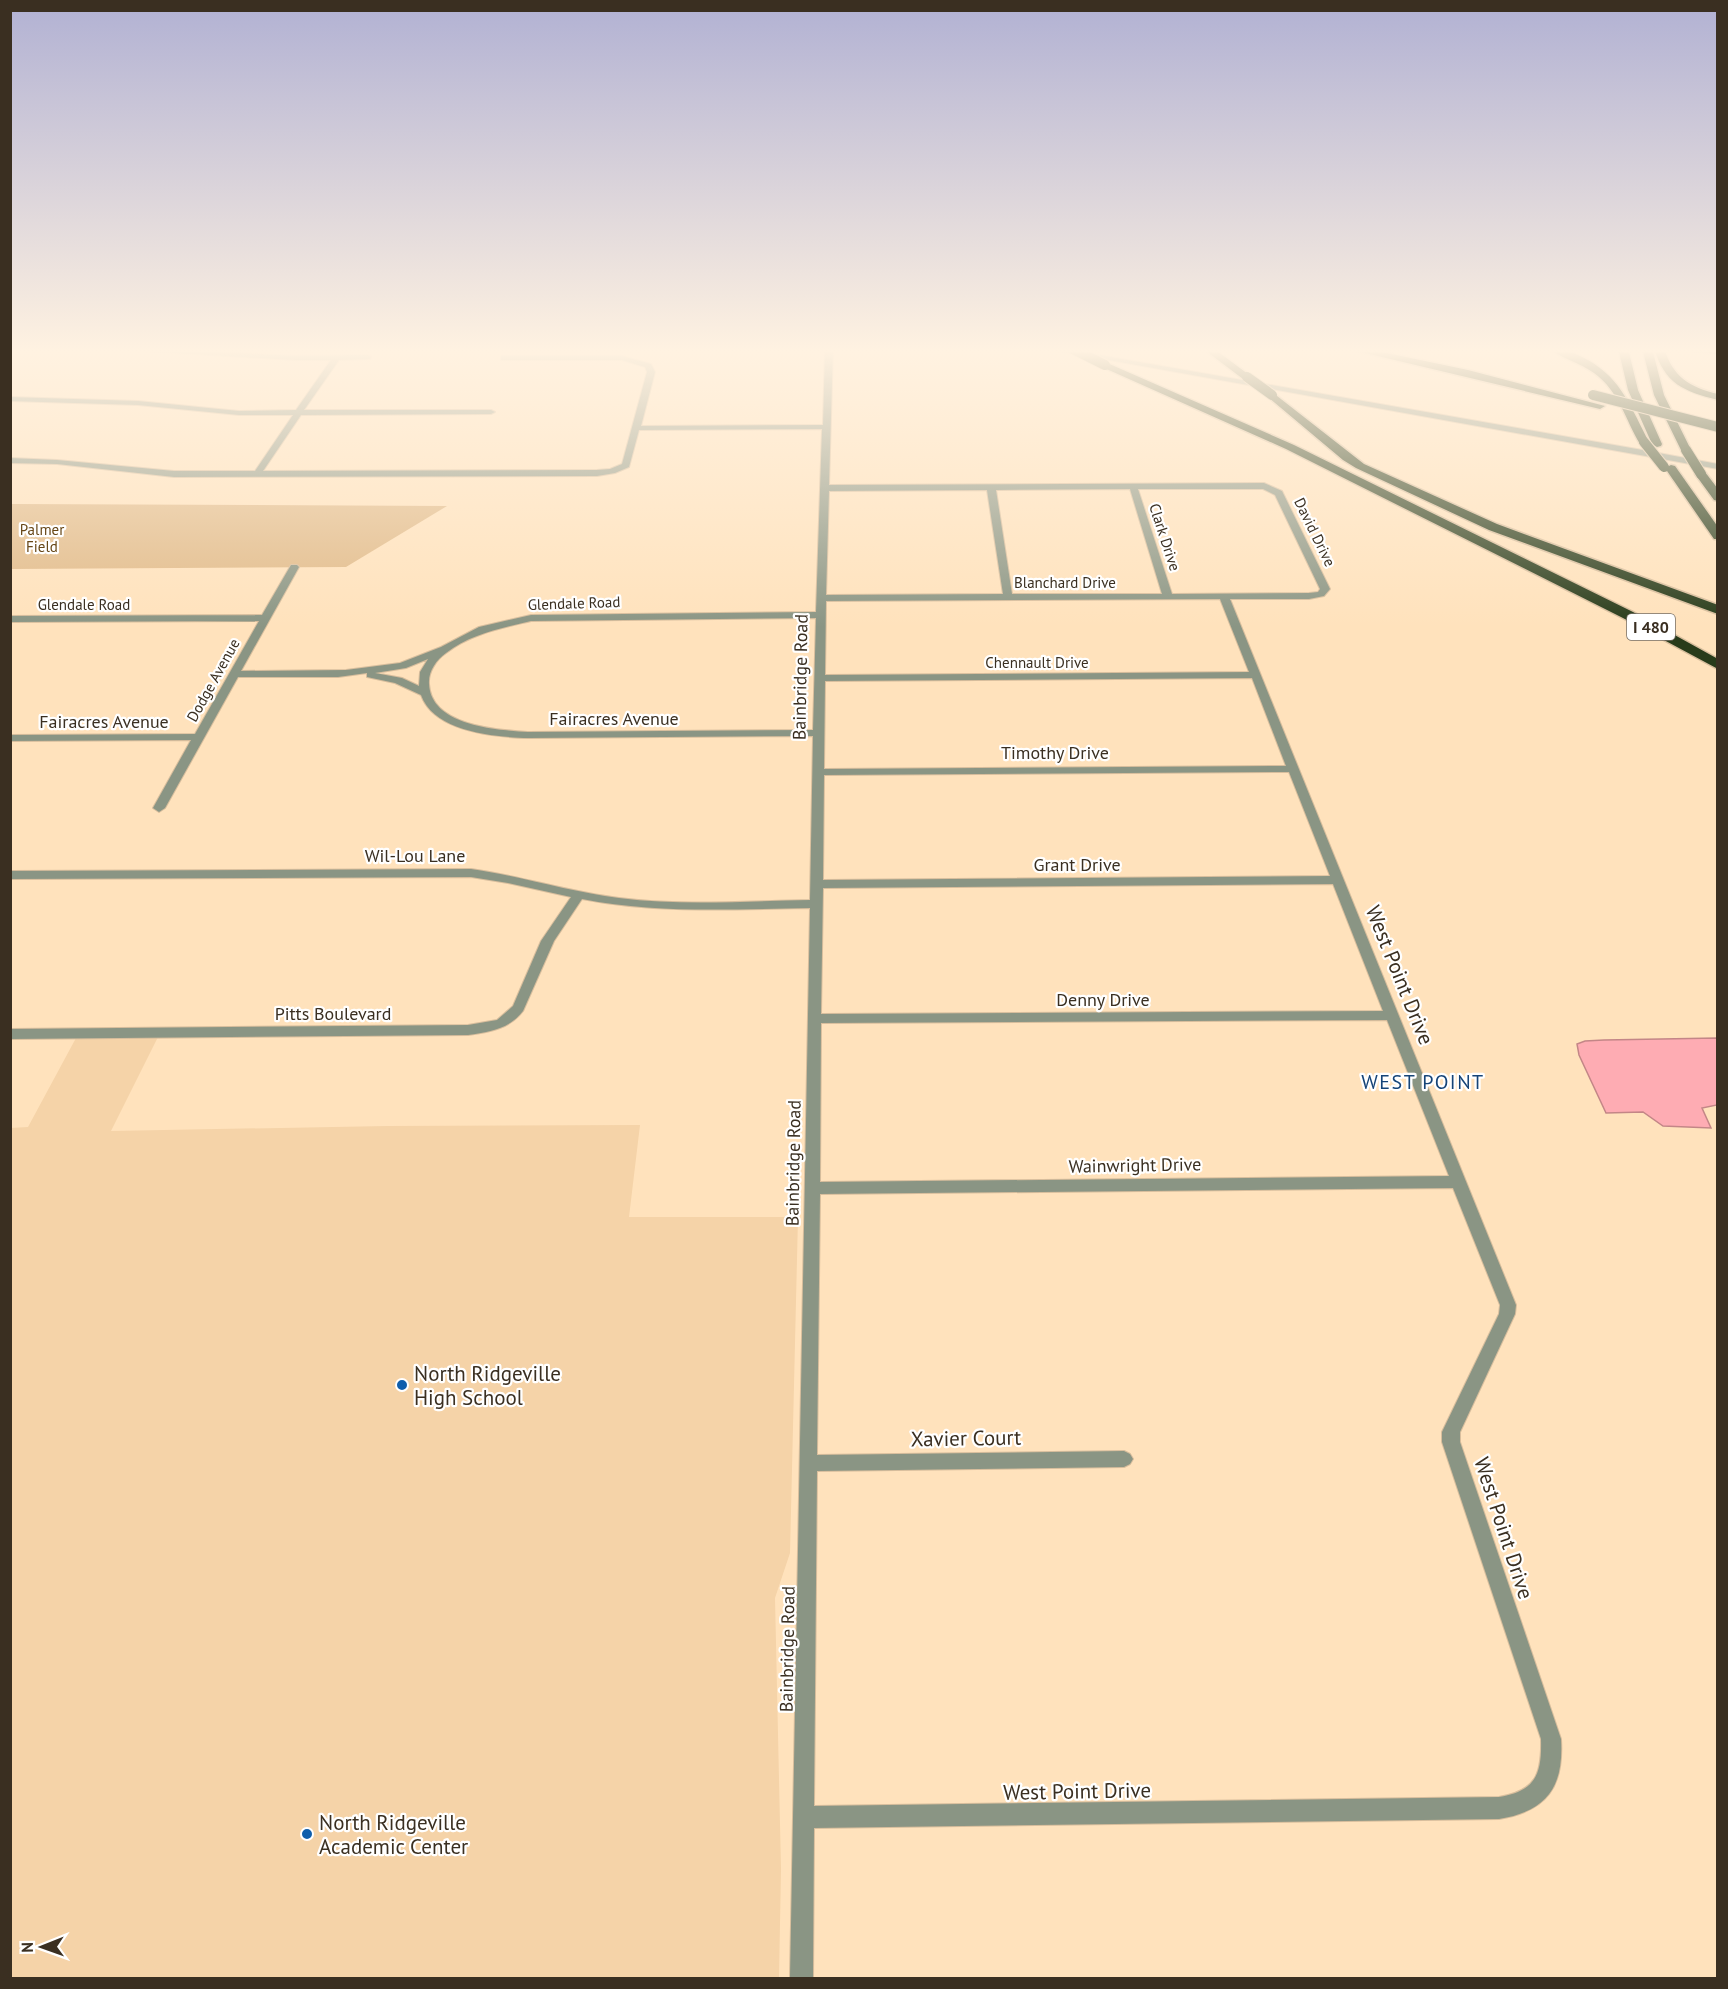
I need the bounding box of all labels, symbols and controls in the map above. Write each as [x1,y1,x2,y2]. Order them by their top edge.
street label: David Drive [1290,494,1340,570]
street label: Clark Drive [1145,501,1185,573]
park label: Palmer Field [20,520,64,556]
street label: Blanchard Drive [1014,573,1116,592]
street label: Glendale Road [527,592,621,614]
street label: Glendale Road [38,595,130,614]
street label: Bainbridge Road [787,614,813,740]
road number: I 480 [1627,614,1675,640]
street label: Dodge Avenue [182,635,244,725]
street label: Chennault Drive [985,653,1089,672]
street label: Fairacres Avenue [549,707,679,730]
street label: Fairacres Avenue [39,710,169,733]
street label: Timothy Drive [1001,741,1109,764]
street label: Wil-Lou Lane [365,844,465,867]
street label: Grant Drive [1033,853,1121,876]
street label: West Point Drive [1360,901,1440,1049]
street label: Denny Drive [1056,988,1150,1011]
street label: Pitts Boulevard [275,1002,391,1025]
district label: WEST POINT [1361,1069,1485,1095]
street label: Bainbridge Road [780,1100,806,1226]
street label: Wainwright Drive [1068,1152,1202,1178]
place label: North Ridgeville High School [414,1360,561,1411]
marker: North Ridgeville High School [395,1378,409,1392]
street label: Xavier Court [910,1424,1022,1452]
street label: West Point Drive [1468,1454,1540,1602]
street label: Bainbridge Road [774,1586,800,1712]
street label: West Point Drive [1003,1776,1151,1806]
place label: North Ridgeville Academic Center [319,1809,468,1860]
marker: North Ridgeville Academic Center [300,1827,314,1841]
north arrow [12,1917,72,1977]
text: N [17,1942,37,1953]

